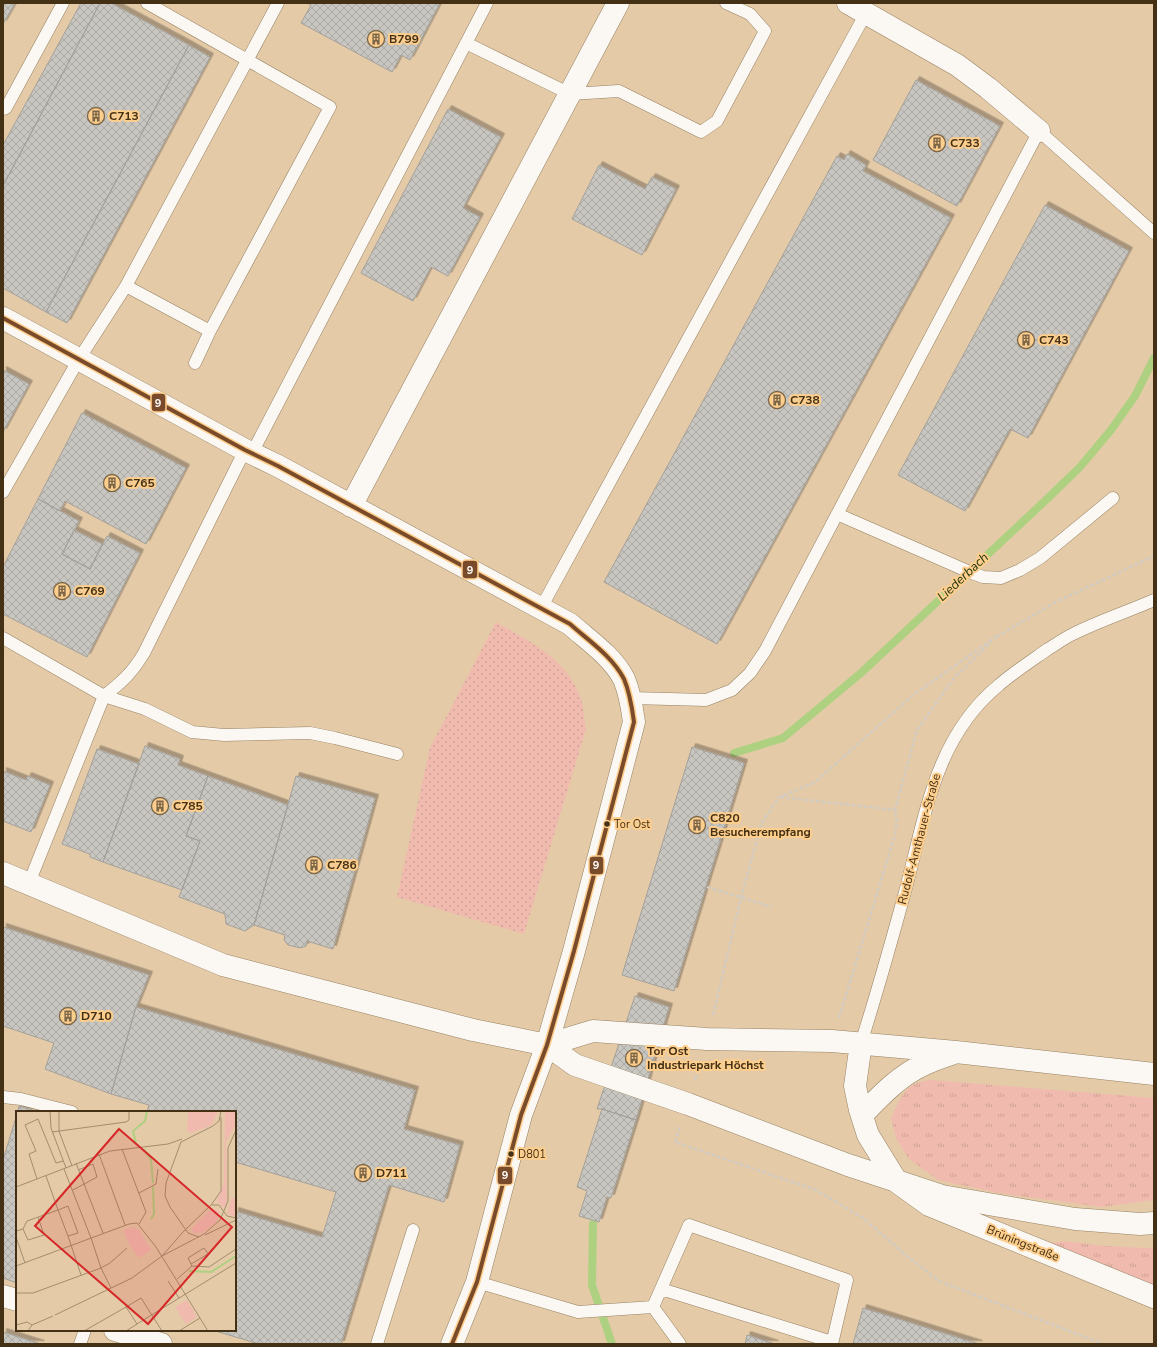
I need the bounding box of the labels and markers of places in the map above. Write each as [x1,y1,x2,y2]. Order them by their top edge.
building icon: B799 [366,29,386,49]
place label: B799 [389,31,419,47]
building icon: C713 [86,106,106,126]
place label: C713 [109,108,139,124]
building icon: C733 [927,133,947,153]
place label: C733 [950,135,980,151]
building icon: C743 [1016,330,1036,350]
place label: C743 [1039,332,1069,348]
building icon: C738 [767,390,787,410]
place label: C738 [790,392,820,408]
building icon: C765 [102,473,122,493]
place label: C765 [125,475,155,491]
building icon: C769 [52,581,72,601]
place label: C769 [75,583,105,599]
building icon: C785 [150,796,170,816]
place label: C785 [173,798,203,814]
place label: C820 Besucherempfang [710,810,811,840]
building icon: C820 Besucherempfang [687,815,707,835]
place label: Tor Ost [614,817,650,832]
marker: Tor Ost [602,819,612,829]
building icon: C786 [304,855,324,875]
place label: C786 [327,857,357,873]
building icon: D710 [58,1006,78,1026]
place label: D710 [81,1008,112,1024]
place label: Tor Ost Industriepark Höchst [647,1043,764,1073]
building icon: Tor Ost Industriepark Höchst [624,1048,644,1068]
place label: D801 [518,1147,546,1162]
marker: D801 [506,1149,516,1159]
building icon: D711 [353,1163,373,1183]
place label: D711 [376,1165,407,1181]

